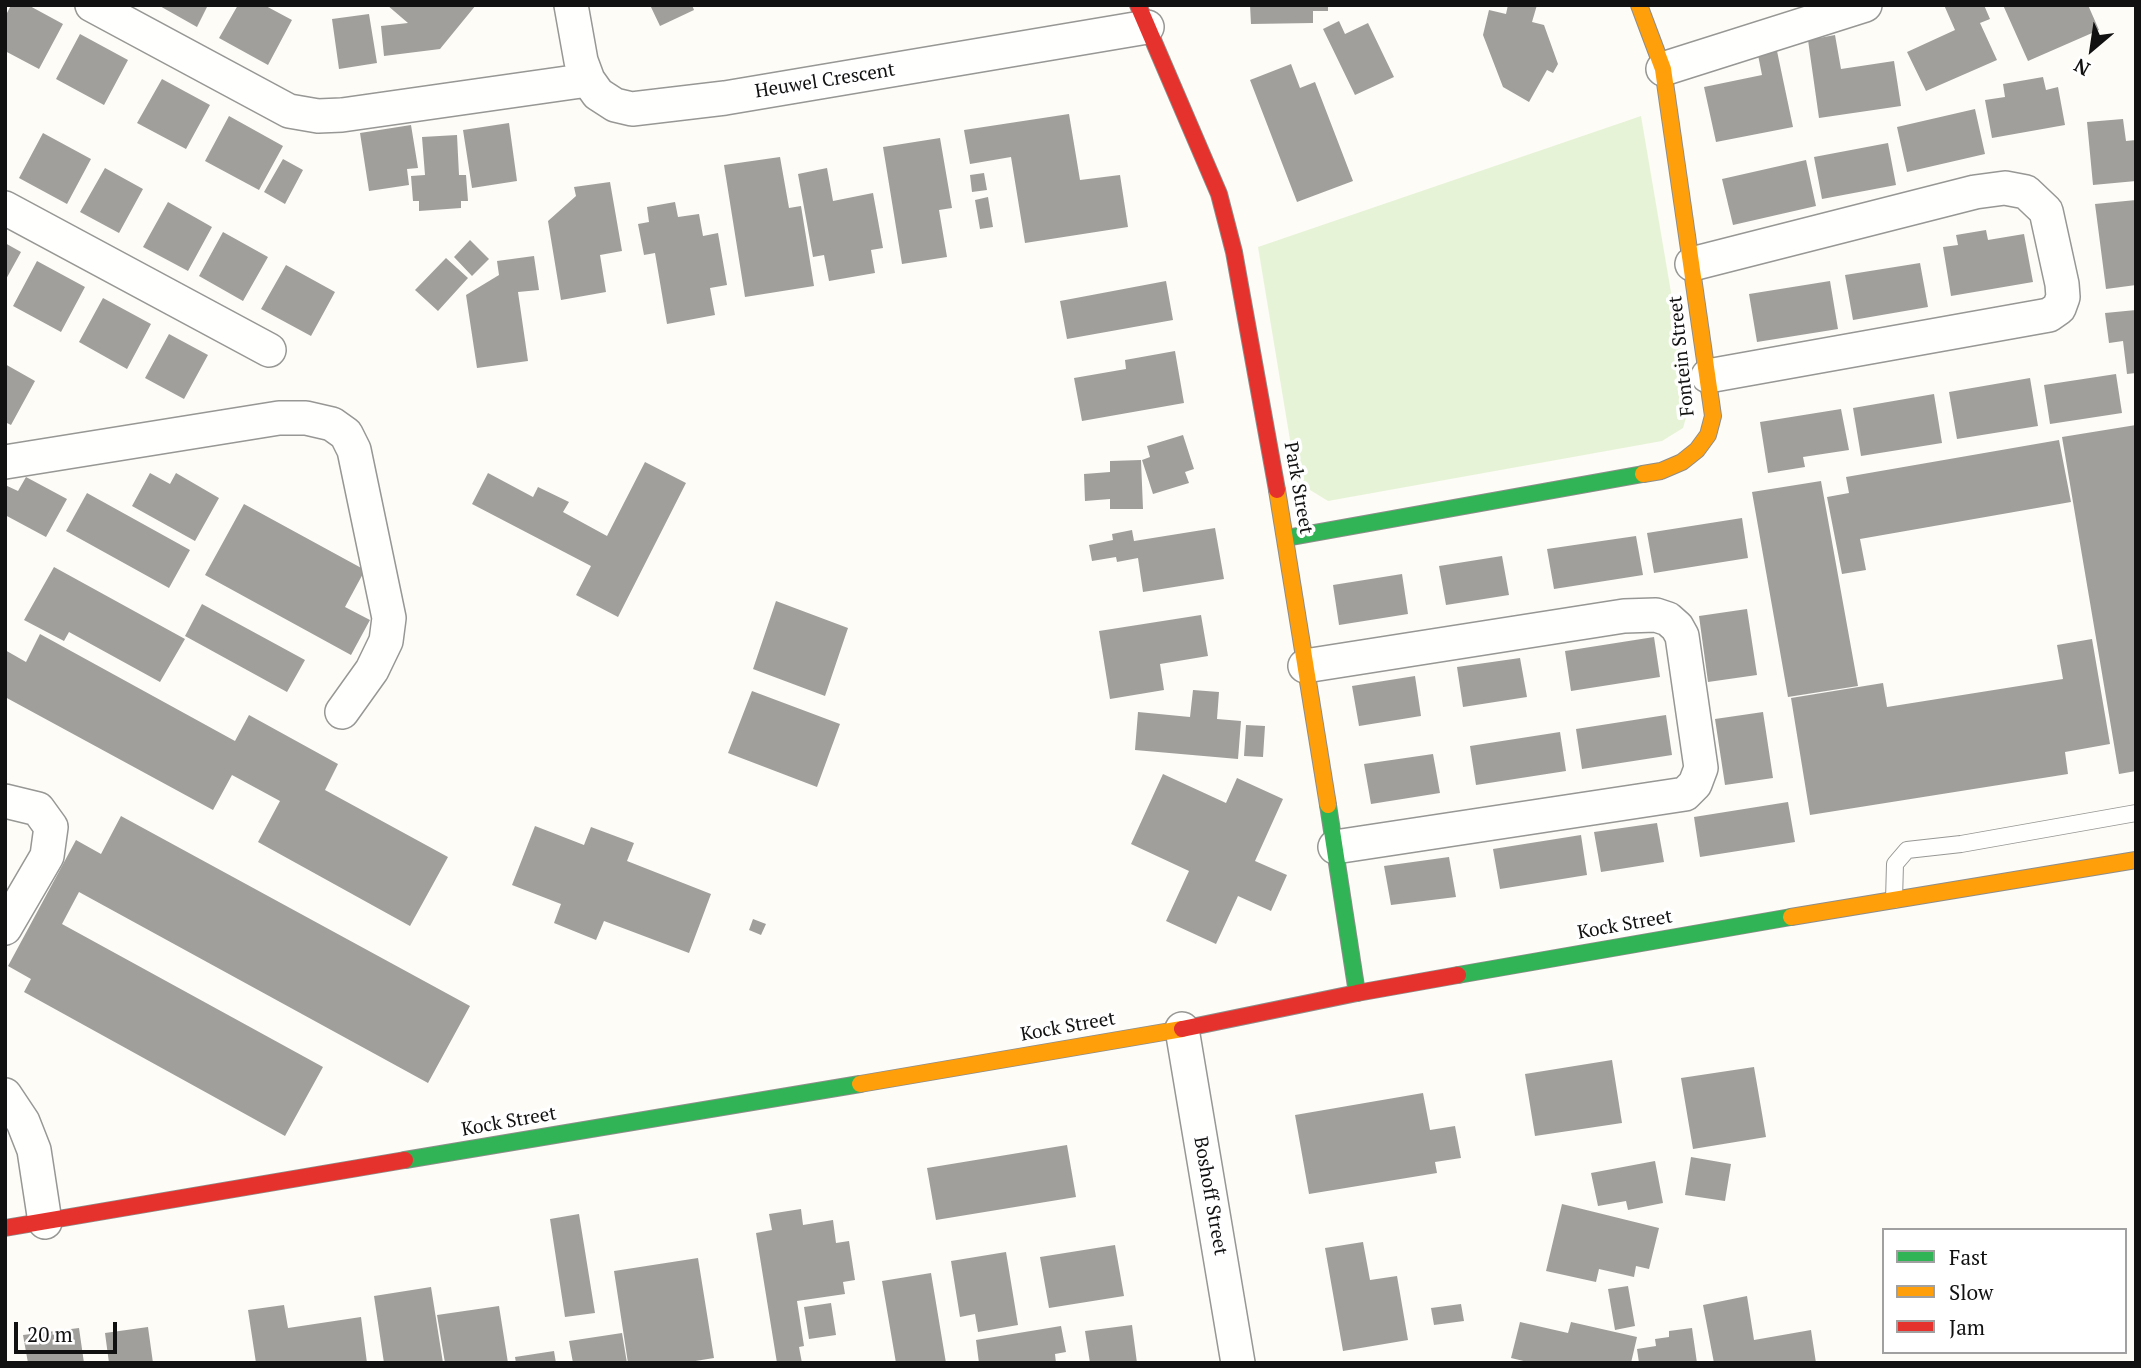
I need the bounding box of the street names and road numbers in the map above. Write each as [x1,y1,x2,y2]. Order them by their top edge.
street label: Heuwel Crescent [753,59,897,103]
street label: Fontein Street [1664,295,1700,417]
street label: Park Street [1279,440,1317,536]
street label: Kock Street [1576,905,1674,945]
street label: Kock Street [1019,1007,1117,1047]
street label: Kock Street [460,1102,558,1142]
street label: Boshoff Street [1188,1135,1232,1257]

